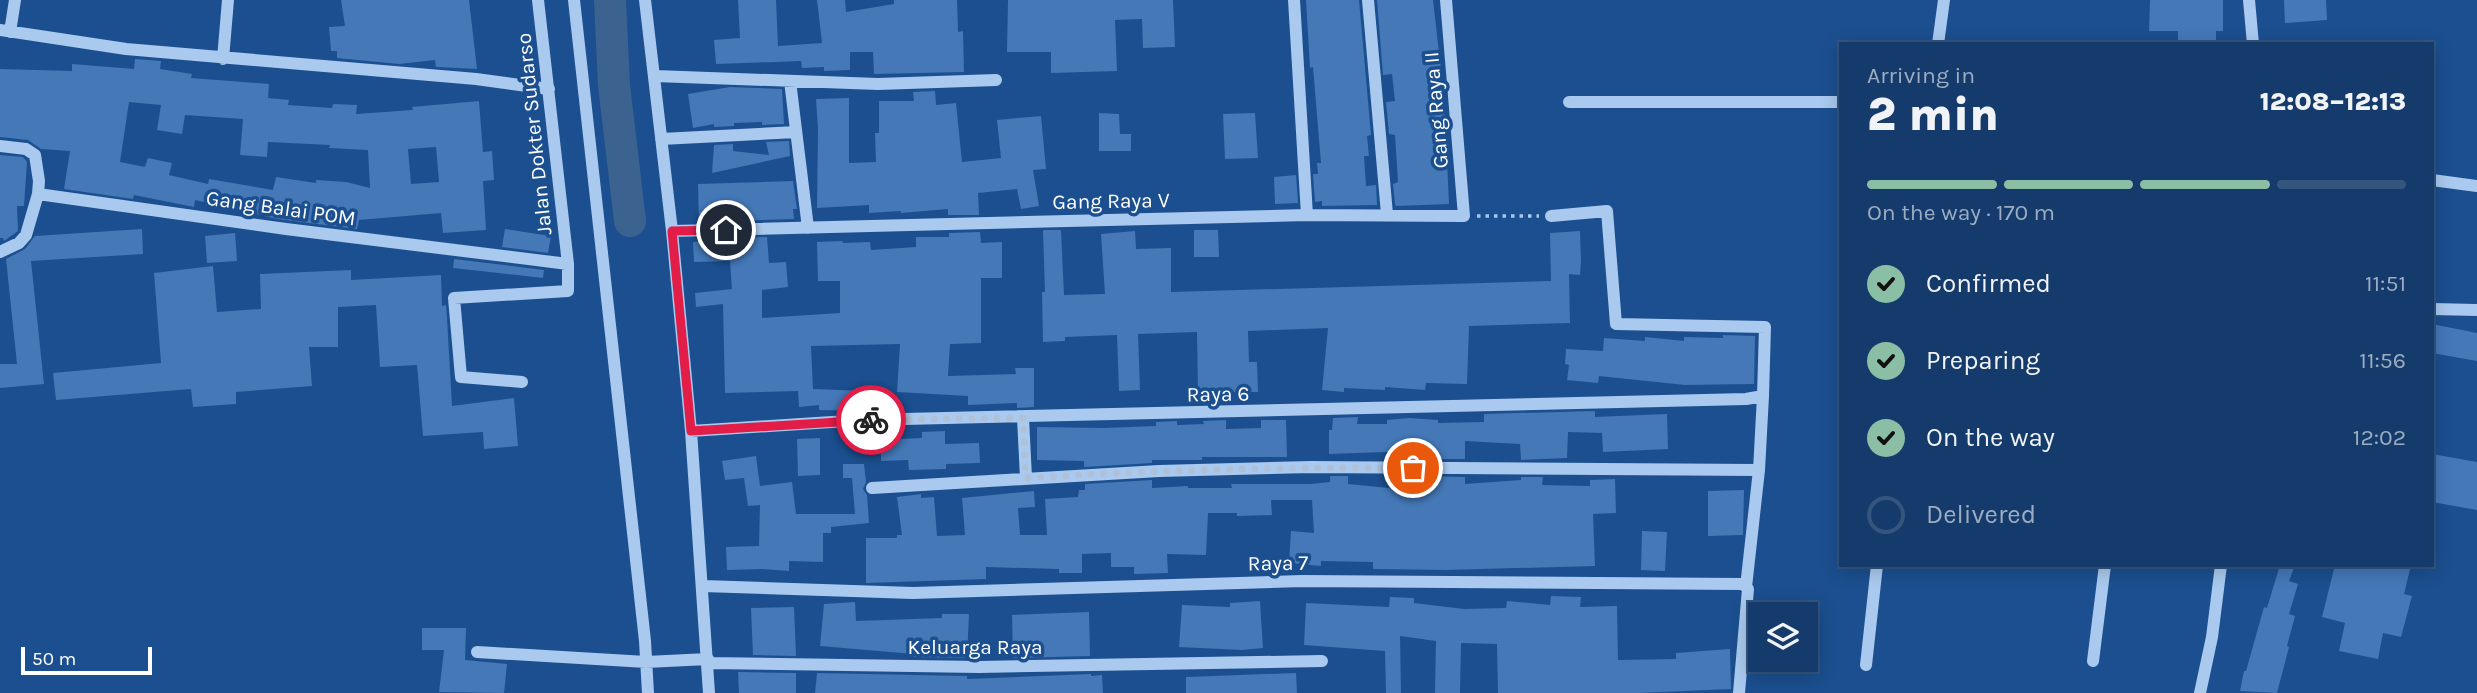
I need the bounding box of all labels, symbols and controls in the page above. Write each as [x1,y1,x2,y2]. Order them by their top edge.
street label: Jalan Dokter Sudarso [511,32,557,236]
street label: Gang Raya II [1419,51,1453,169]
text: Arriving in [1867,62,1975,89]
text: 12:08–12:13 [2260,86,2406,117]
text: 2 min [1867,88,1999,142]
street label: Gang Balai POM [205,186,357,230]
street label: Gang Raya V [1052,188,1170,214]
text: On the way · 170 m [1867,199,2055,226]
pin [696,200,756,260]
icon: home [707,211,745,249]
icon: check [1867,265,1905,303]
text: Confirmed [1926,268,2051,299]
text: 11:51 [2365,270,2406,297]
icon: check [1867,342,1905,380]
text: Preparing [1926,345,2040,376]
text: 11:56 [2359,347,2406,374]
street label: Raya 6 [1186,381,1250,407]
courier [836,385,906,455]
icon: bike [852,401,890,439]
icon: check [1867,419,1905,457]
text: On the way [1926,422,2055,453]
text: 12:02 [2353,424,2406,451]
pin [1383,438,1443,498]
icon: bag [1394,449,1432,487]
text: Delivered [1926,499,2036,530]
street label: Raya 7 [1247,550,1309,576]
map controls [1748,602,1818,672]
button: layers [1748,602,1818,672]
street label: Keluarga Raya [907,635,1043,659]
scale bar [21,644,152,676]
text: 50 m [32,648,76,670]

